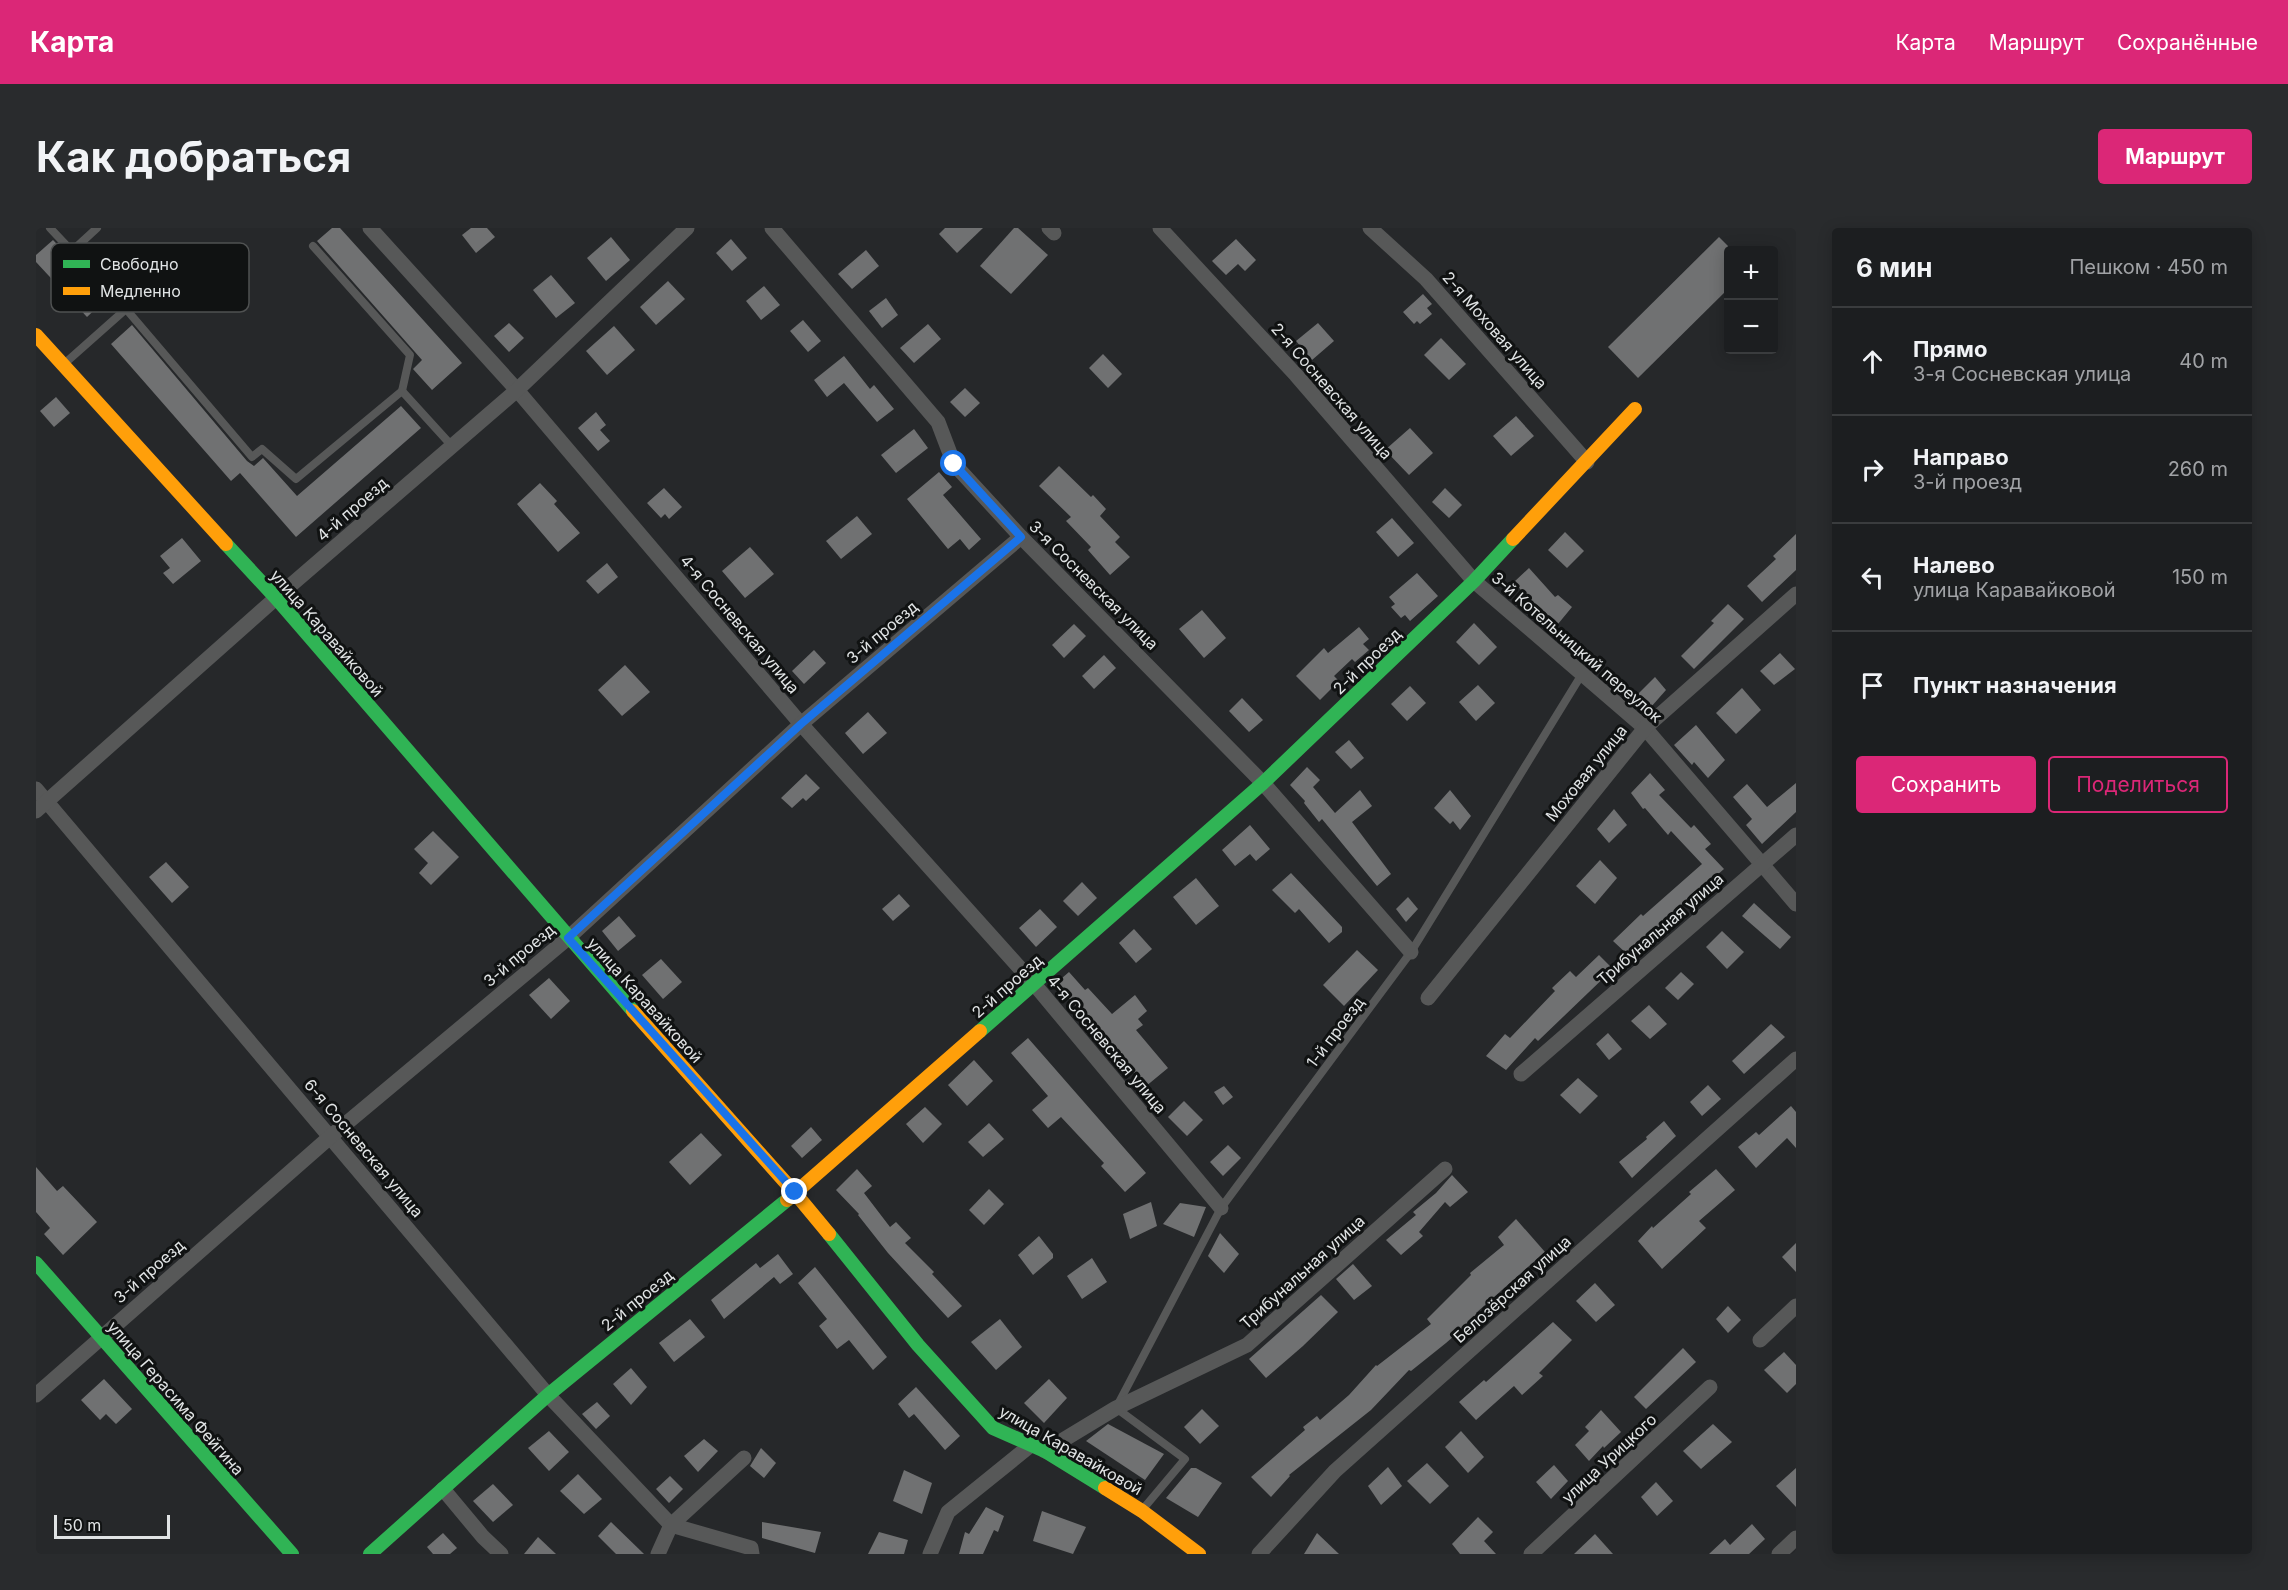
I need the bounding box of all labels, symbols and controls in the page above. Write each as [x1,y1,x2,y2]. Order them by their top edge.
text: Карта [30,25,114,59]
text: Карта [1895,30,1956,55]
text: Маршрут [1989,30,2084,55]
text: Сохранённые [2117,30,2258,55]
button: Маршрут [2098,129,2252,184]
text: Как добраться [36,131,351,182]
legend [51,243,249,312]
map controls [1724,246,1778,354]
button: + [1724,246,1778,300]
text: 6 мин [1856,252,1933,283]
text: Свободно [100,254,179,274]
text: Пешком · 450 m [2069,255,2228,279]
street label: 2-я Моховая улица [1439,267,1551,393]
text: Медленно [100,281,181,301]
button: − [1724,300,1778,354]
street label: 2-я Сосневская улица [1267,319,1397,463]
text: Прямо [1913,336,1987,362]
icon: ahead [1856,345,1889,378]
text: 40 m [2179,349,2228,373]
text: 3-я Сосневская улица [1913,362,2131,386]
text: Направо [1913,444,2009,470]
route start [940,450,966,476]
icon: right [1856,453,1889,486]
text: 260 m [2168,457,2228,481]
text: 3-й проезд [1913,470,2022,494]
street label: 4-й проезд [312,473,392,545]
street label: 3-я Сосневская улица [1025,516,1163,654]
street label: 4-я Сосневская улица [676,551,804,697]
text: Налево [1913,552,1995,578]
icon: left [1856,561,1889,594]
street label: улица Каравайковой [266,565,388,701]
text: 150 m [2172,565,2228,589]
street label: 3-й Котельницкий переулок [1488,567,1667,727]
text: улица Каравайковой [1913,578,2116,602]
street label: 3-й проезд [842,596,922,668]
street label: 2-й проезд [1329,624,1405,698]
icon: arrive [1856,669,1889,702]
text: Пункт назначения [1913,672,2117,698]
street label: Моховая улица [1541,721,1631,825]
button: Сохранить [1856,756,2036,813]
button: Поделиться [2048,756,2228,813]
street label: Трибунальная улица [1593,869,1727,989]
street label: 3-й проезд [479,919,559,991]
street label: улица Каравайковой [583,933,707,1067]
street label: 2-й проезд [968,950,1046,1022]
street label: 4-я Сосневская улица [1043,971,1171,1117]
street label: 1-й проезд [1302,992,1368,1072]
street label: 6-я Сосневская улица [300,1075,428,1221]
route end [781,1178,807,1204]
street label: Трибунальная улица [1235,1211,1369,1333]
street label: Белозёрская улица [1449,1231,1575,1347]
street label: 3-й проезд [110,1235,188,1307]
street label: 2-й проезд [597,1265,677,1335]
street label: улица Герасима Фейгина [104,1317,248,1479]
street label: улица Каравайковой [996,1401,1146,1499]
street label: улица Урицкого [1557,1409,1661,1507]
scale bar [54,1512,170,1540]
text: 50 m [63,1515,101,1535]

